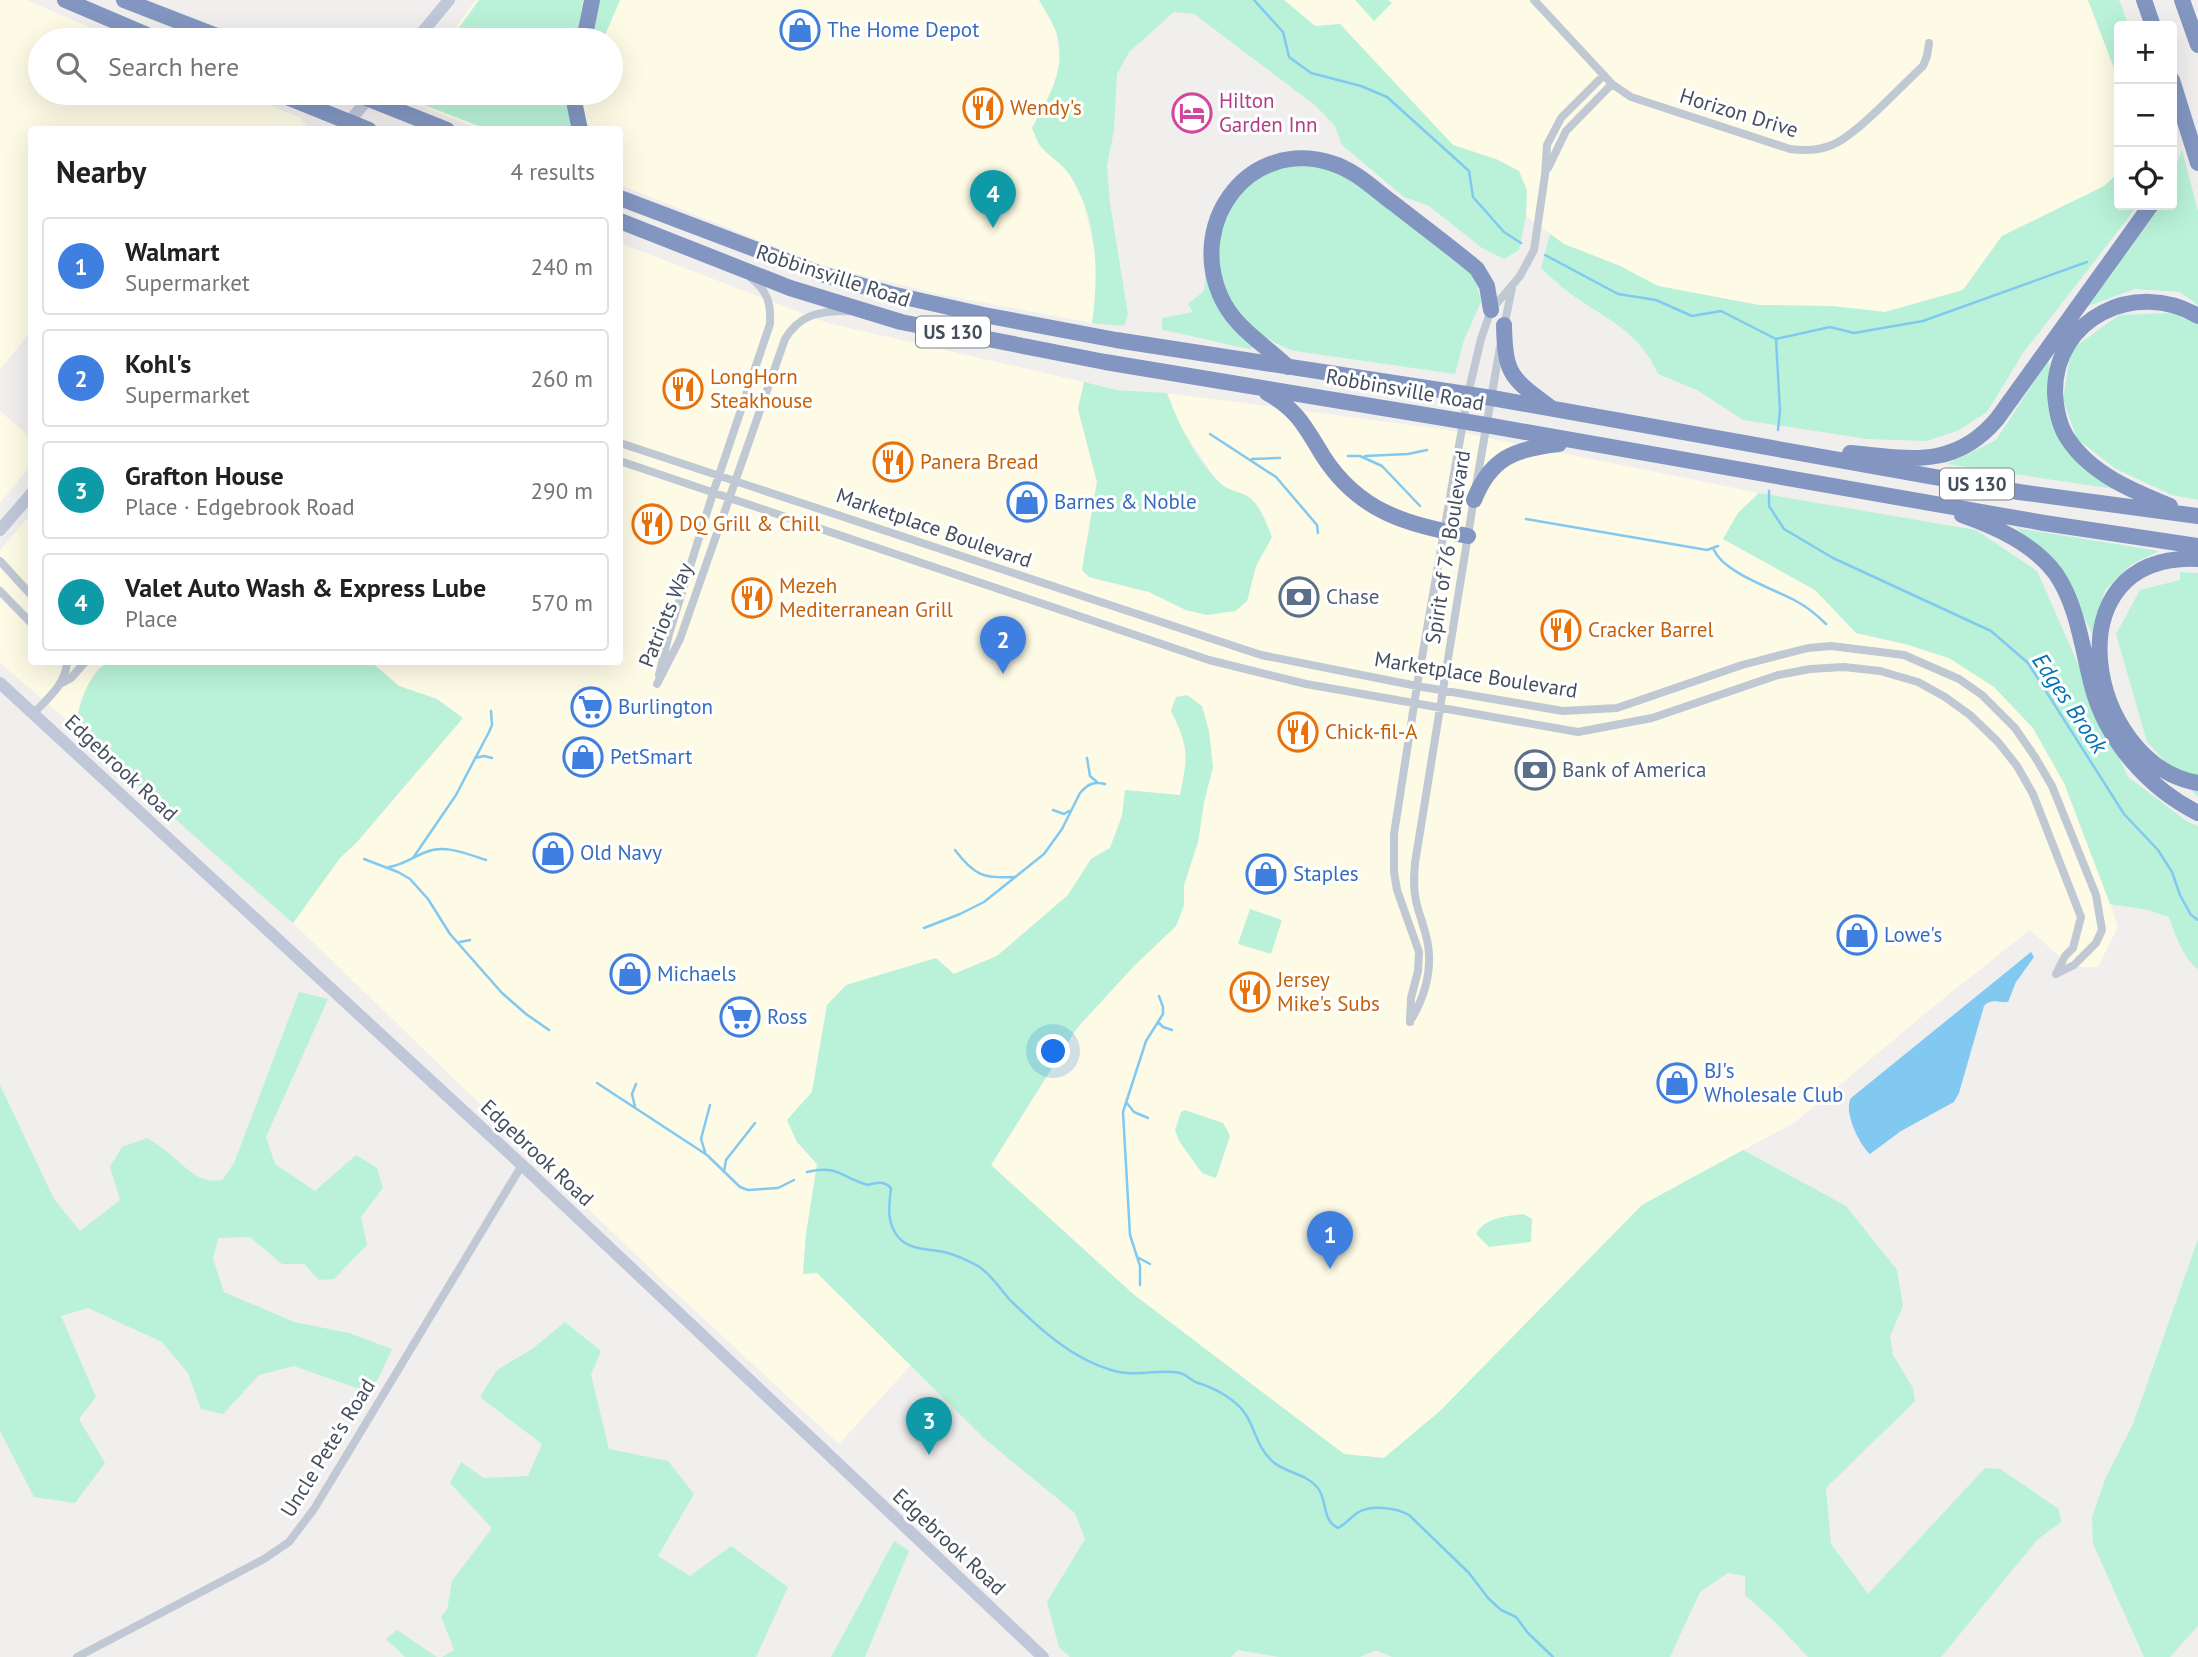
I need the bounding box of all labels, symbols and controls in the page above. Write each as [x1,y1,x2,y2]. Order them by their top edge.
shop icon: The Home Depot [779,9,821,51]
place label: The Home Depot [827,16,979,43]
map controls [2114,21,2177,210]
button: + [2114,21,2177,84]
search box [28,28,623,105]
icon: search [52,48,90,86]
text: Search here [108,50,239,83]
street label: Horizon Drive [1677,82,1802,143]
button: − [2114,84,2177,147]
restaurant icon: Wendy's [962,87,1004,129]
place label: Hilton Garden Inn [1219,87,1318,138]
hotel icon: Hilton Garden Inn [1171,92,1213,134]
place label: Wendy's [1010,94,1082,121]
button: locate [2114,147,2177,210]
text: Nearby [56,152,146,191]
text: 4 results [511,157,595,186]
pin: 4 [970,170,1016,228]
text: Walmart [125,235,220,268]
street label: Robbinsville Road [753,238,913,313]
text: 1 [74,252,88,281]
text: 240 m [531,252,593,281]
text: Supermarket [125,268,250,297]
road number: US 130 [916,316,990,348]
text: Kohl's [125,347,191,380]
street label: Robbinsville Road [1324,362,1486,417]
place label: LongHorn Steakhouse [710,363,813,414]
text: 2 [74,364,88,393]
text: 260 m [531,364,593,393]
restaurant icon: LongHorn Steakhouse [662,368,704,410]
text: Supermarket [125,380,250,409]
restaurant icon: Panera Bread [872,441,914,483]
place label: Panera Bread [920,448,1039,475]
street label: Spirit of 76 Boulevard [1419,448,1476,646]
text: Grafton House [125,459,284,492]
road number: US 130 [1940,468,2014,499]
text: 3 [74,476,88,505]
text: 290 m [531,476,593,505]
street label: Marketplace Boulevard [833,481,1036,574]
shop icon: Barnes & Noble [1006,481,1048,523]
place label: Barnes & Noble [1054,488,1197,515]
text: Place · Edgebrook Road [125,492,355,521]
restaurant icon: DQ Grill & Chill [631,503,673,545]
place label: DQ Grill & Chill [679,510,820,537]
street label: Patriots Way [632,558,699,671]
text: Valet Auto Wash & Express Lube [125,571,486,604]
place label: Mezeh Mediterranean Grill [779,572,953,623]
bank icon: Chase [1278,576,1320,618]
restaurant icon: Mezeh Mediterranean Grill [731,577,773,619]
place label: Chase [1326,583,1379,610]
text: 4 [74,588,88,617]
text: 570 m [531,588,593,617]
text: Place [125,604,178,633]
restaurant icon: Cracker Barrel [1540,609,1582,651]
pin: 2 [980,616,1026,674]
place label: Cracker Barrel [1588,616,1714,643]
street label: Marketplace Boulevard [1373,645,1579,704]
water label: Edges Brook [2026,647,2115,760]
supermarket icon: Burlington [570,686,612,728]
place label: Burlington [618,693,713,720]
street label: Edgebrook Road [59,708,184,827]
restaurant icon: Chick-fil-A [1277,711,1319,753]
place label: Chick-fil-A [1325,718,1418,745]
shop icon: PetSmart [562,736,604,778]
place label: PetSmart [610,743,692,770]
bank icon: Bank of America [1514,749,1556,791]
place label: Bank of America [1562,756,1707,783]
shop icon: Old Navy [532,832,574,874]
place label: Old Navy [580,839,662,866]
shop icon: Staples [1245,853,1287,895]
place label: Staples [1293,860,1359,887]
shop icon: Lowe's [1836,914,1878,956]
place label: Lowe's [1884,921,1942,948]
shop icon: Michaels [609,953,651,995]
place label: Michaels [657,960,736,987]
place label: Jersey Mike's Subs [1276,966,1380,1017]
restaurant icon: Jersey Mike's Subs [1229,971,1271,1013]
supermarket icon: Ross [719,996,761,1038]
place label: Ross [767,1003,807,1030]
your location [1036,1034,1070,1068]
place label: BJ's Wholesale Club [1704,1057,1843,1108]
shop icon: BJ's Wholesale Club [1656,1062,1698,1104]
street label: Edgebrook Road [475,1093,600,1212]
pin: 1 [1307,1211,1353,1269]
street label: Uncle Pete's Road [274,1373,381,1522]
pin: 3 [906,1397,952,1455]
street label: Edgebrook Road [887,1482,1012,1601]

